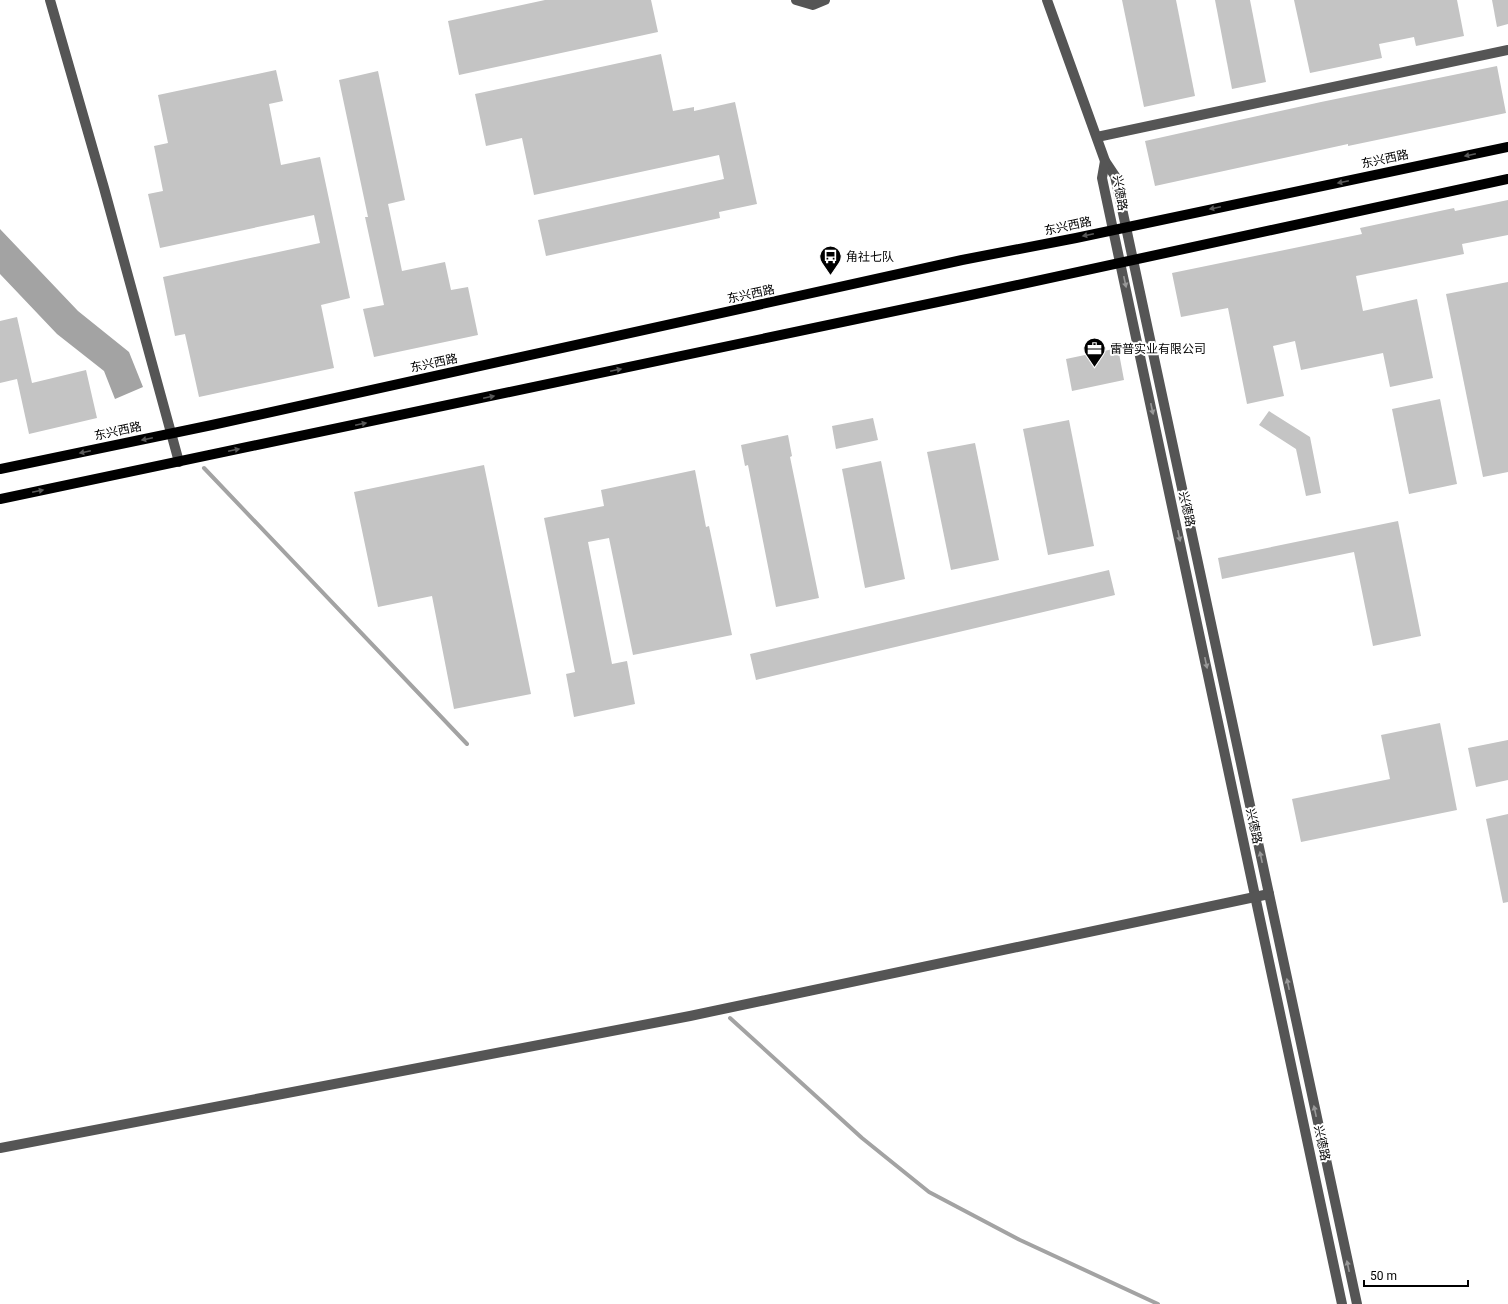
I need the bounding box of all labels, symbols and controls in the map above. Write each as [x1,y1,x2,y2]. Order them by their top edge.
street label: 东兴西路 [1360,147,1410,171]
one-way arrow [1464,152,1476,158]
street label: 兴德路 [1110,174,1130,212]
one-way arrow [1337,179,1349,185]
one-way arrow [1209,206,1222,212]
street label: 东兴西路 [1043,214,1093,238]
one-way arrow [1082,233,1094,239]
bus stop icon: 角社七队 [817,244,843,277]
place label: 角社七队 [846,250,894,264]
one-way arrow [1122,276,1128,288]
street label: 东兴西路 [726,282,776,306]
office icon: 雷普实业有限公司 [1082,336,1108,369]
place label: 雷普实业有限公司 [1110,342,1206,356]
street label: 东兴西路 [409,351,459,375]
one-way arrow [610,367,622,373]
one-way arrow [482,393,495,399]
one-way arrow [1149,403,1155,415]
street label: 东兴西路 [93,419,143,443]
one-way arrow [355,420,367,426]
one-way arrow [141,436,153,442]
one-way arrow [228,447,240,453]
one-way arrow [79,449,91,455]
one-way arrow [32,488,44,494]
street label: 兴德路 [1176,490,1198,528]
one-way arrow [1176,530,1182,542]
one-way arrow [1204,657,1210,669]
street label: 兴德路 [1243,807,1265,845]
one-way arrow [1257,851,1263,863]
one-way arrow [1285,978,1291,990]
one-way arrow [1312,1105,1318,1118]
street label: 兴德路 [1311,1124,1333,1162]
one-way arrow [1345,1260,1351,1272]
scale bar [1364,1262,1468,1288]
text: 50 m [1370,1269,1397,1283]

